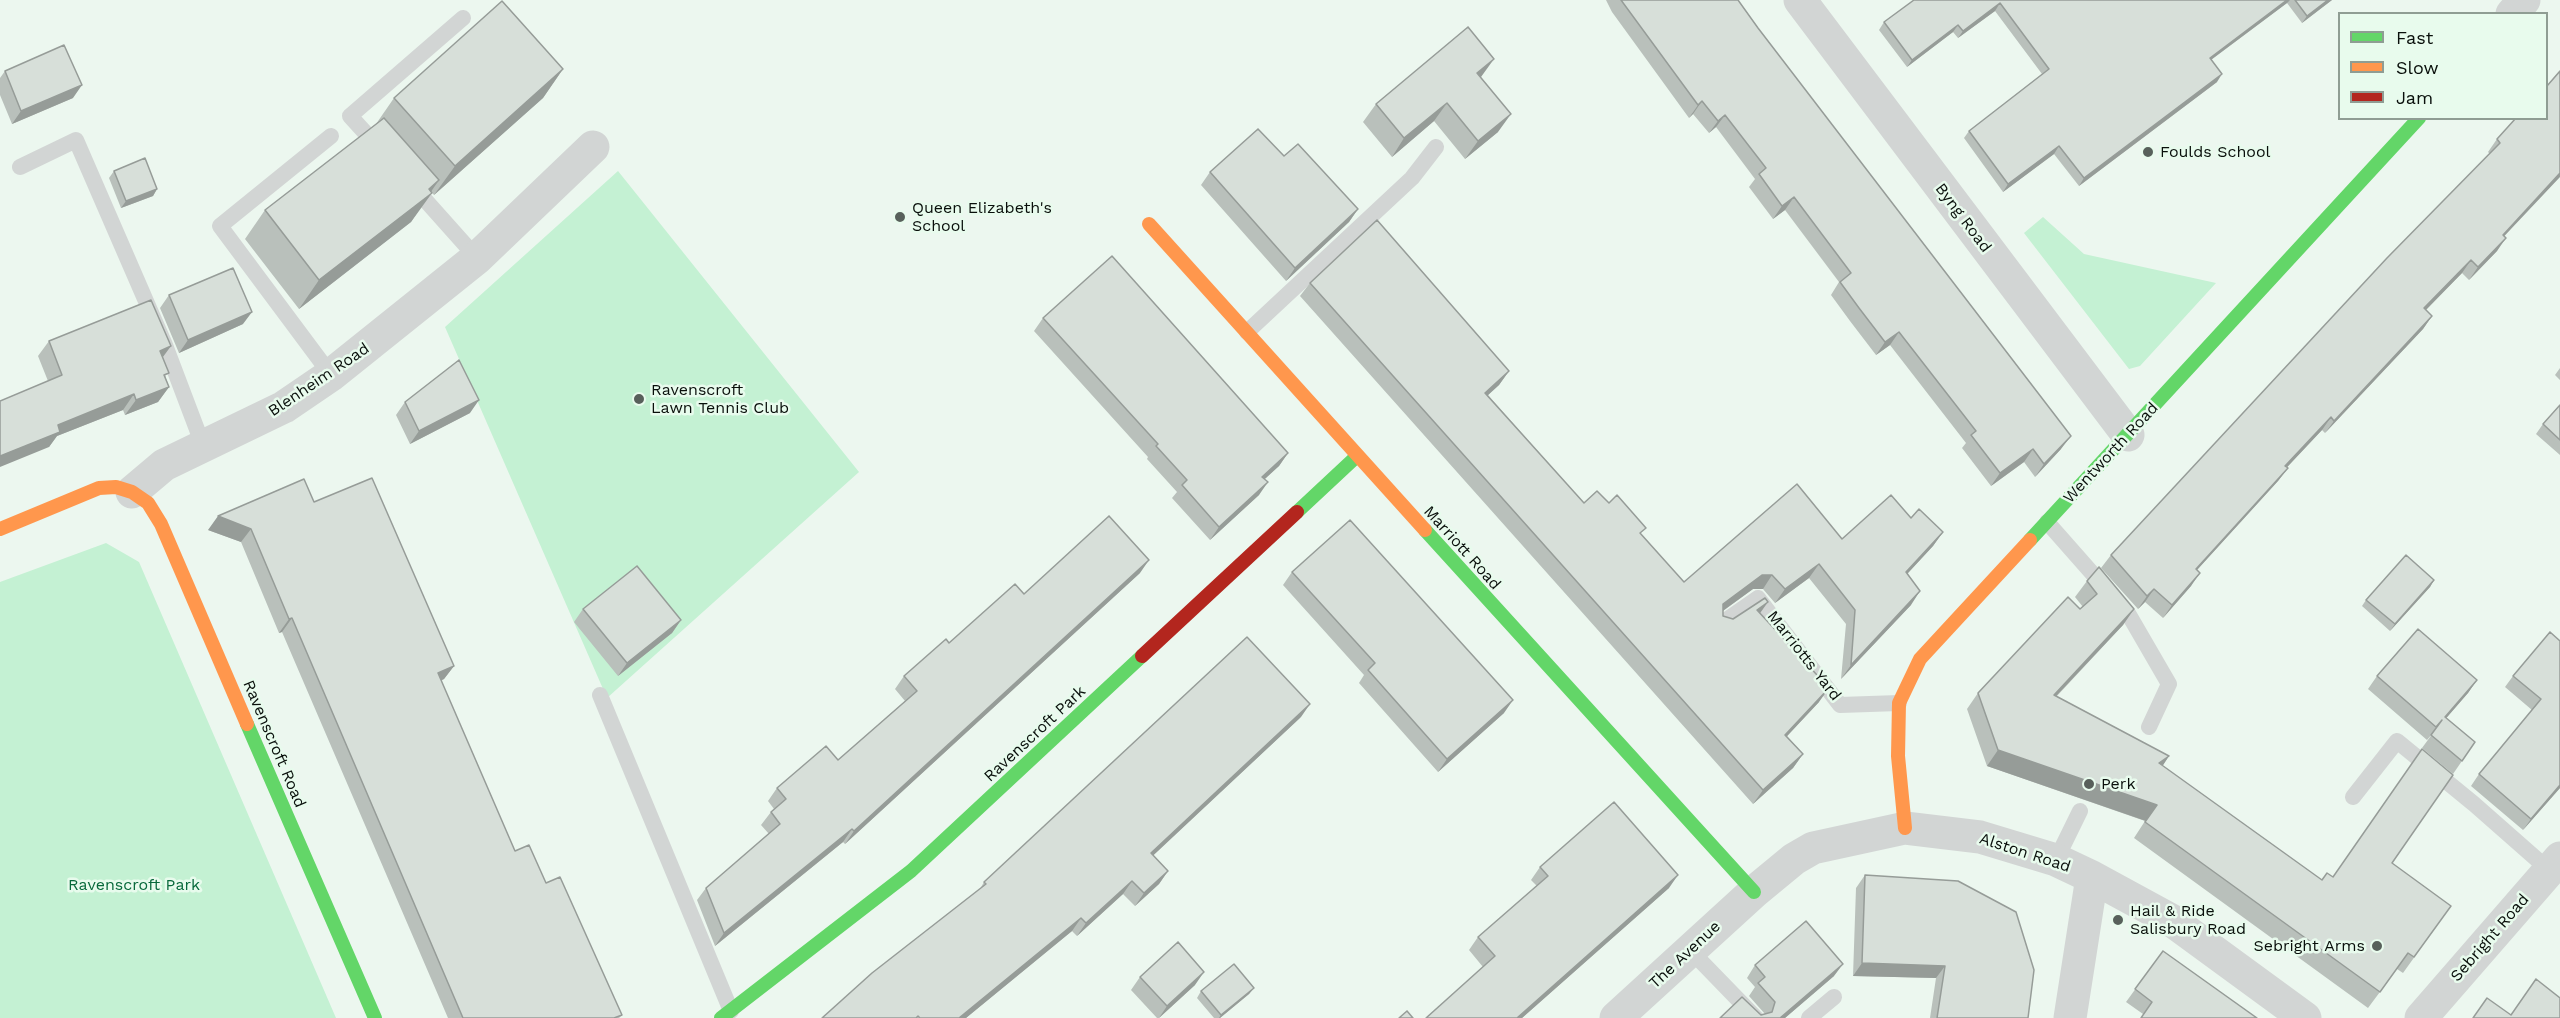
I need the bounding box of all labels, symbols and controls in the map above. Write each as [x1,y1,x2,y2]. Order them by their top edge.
legend [2338,12,2548,120]
text: Fast [2396,27,2433,48]
text: Slow [2396,57,2439,78]
text: Jam [2396,87,2433,108]
place label: Foulds School [2160,142,2270,162]
marker: Foulds School [2141,145,2155,159]
street label: Byng Road [1931,180,1995,256]
place label: Queen Elizabeth's School [912,198,1052,236]
marker: Queen Elizabeth's School [893,210,907,224]
street label: Blenheim Road [265,339,373,421]
place label: Ravenscroft Lawn Tennis Club [651,380,789,418]
marker: Ravenscroft Lawn Tennis Club [632,392,646,406]
street label: Wentworth Road [2059,399,2163,507]
street label: Marriott Road [1419,502,1505,594]
street label: Marriotts Yard [1763,607,1845,705]
street label: Ravenscroft Road [238,677,310,811]
street label: Ravenscroft Park [980,682,1090,786]
place label: Perk [2101,774,2135,794]
marker: Perk [2082,777,2096,791]
street label: Alston Road [1977,829,2073,877]
park label: Ravenscroft Park [68,875,200,895]
street label: Sebright Road [2447,890,2533,986]
place label: Hail & Ride Salisbury Road [2130,901,2246,939]
marker: Hail & Ride Salisbury Road [2111,913,2125,927]
street label: The Avenue [1645,917,1725,993]
place label: Sebright Arms [2253,936,2365,956]
marker: Sebright Arms [2370,939,2384,953]

